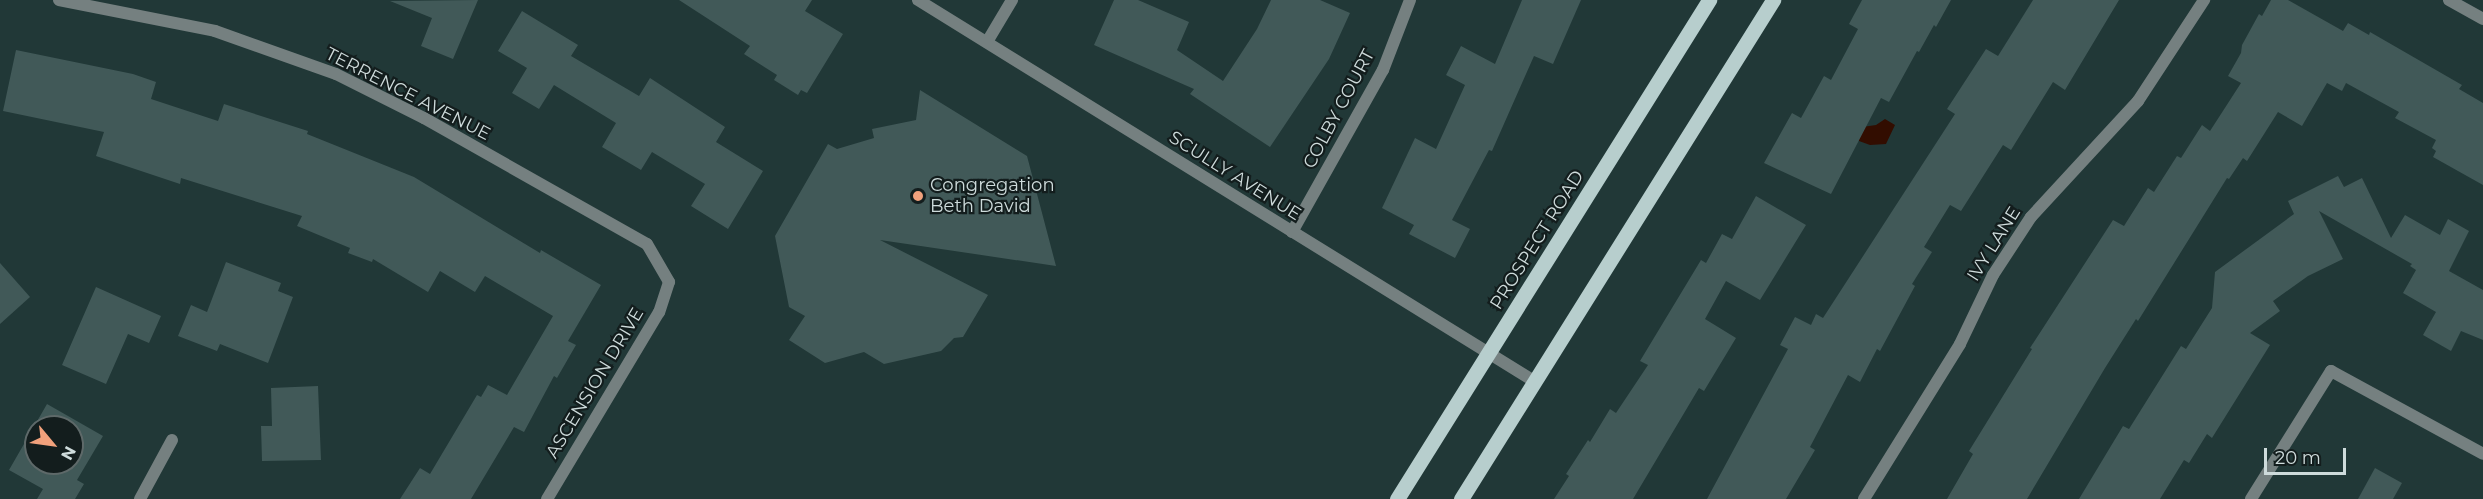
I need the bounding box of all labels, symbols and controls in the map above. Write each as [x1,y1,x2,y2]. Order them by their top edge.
street label: TERRENCE AVENUE [322,43,494,145]
street label: COLBY COURT [1299,46,1379,172]
street label: SCULLY AVENUE [1165,127,1305,225]
street label: PROSPECT ROAD [1485,166,1589,314]
place label: Congregation Beth David [930,175,1055,218]
marker: Congregation Beth David [911,189,925,203]
street label: IVY LANE [1963,203,2025,285]
street label: ASCENSION DRIVE [542,304,648,462]
north arrow [24,415,84,475]
scale bar [2267,436,2350,474]
text: N [57,443,80,463]
text: 20 m [2275,447,2321,469]

